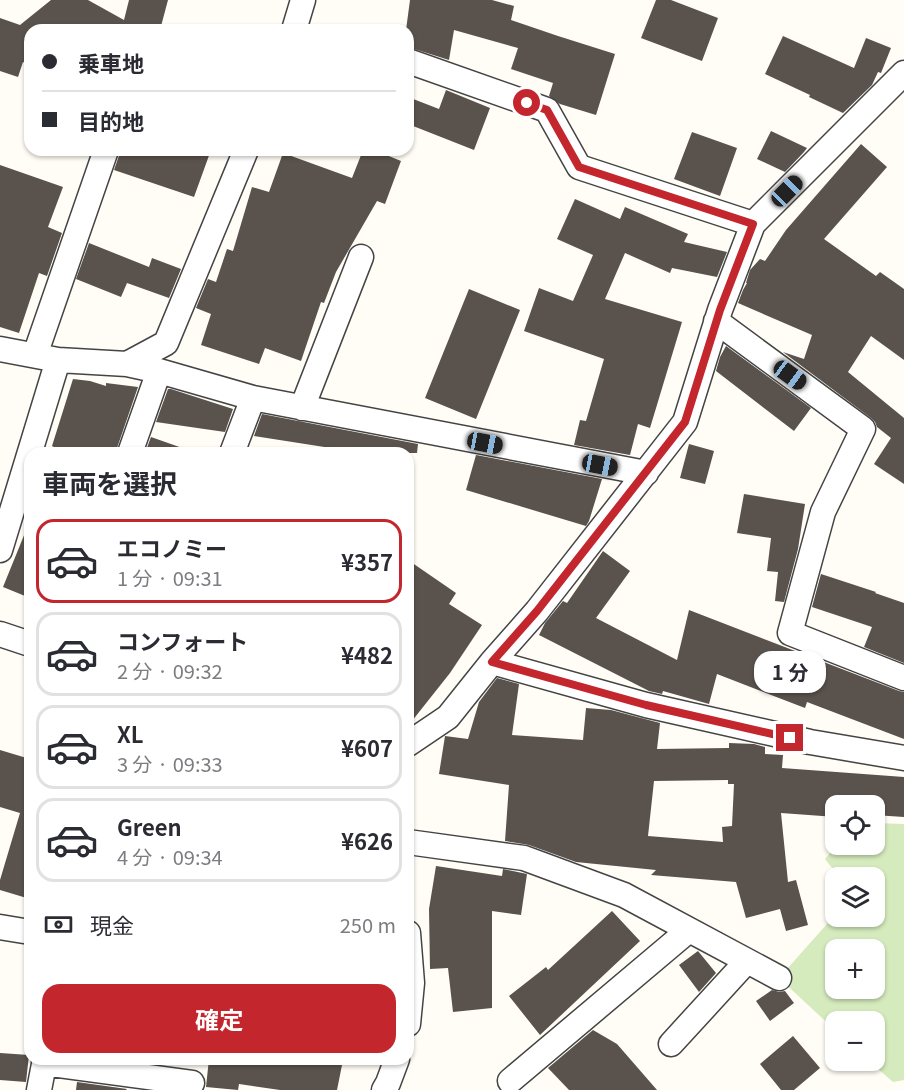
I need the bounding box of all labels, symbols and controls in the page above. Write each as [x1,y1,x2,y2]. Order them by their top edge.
text: 乗車地 [78,46,144,78]
route start [513,89,540,116]
text: 目的地 [78,104,144,136]
car [768,172,806,210]
car [770,357,810,393]
car [466,431,504,455]
car [581,453,619,477]
text: 車両を選択 [42,463,177,502]
text: エコノミー [117,531,227,563]
icon: car [45,534,99,588]
text: ¥357 [341,545,393,577]
text: 1 分 · 09:31 [117,563,223,592]
text: コンフォート [117,624,248,656]
icon: car [45,627,99,681]
text: ¥482 [341,638,393,670]
callout: 1 分 [754,651,826,693]
text: 2 分 · 09:32 [117,656,223,685]
text: 1 分 [772,657,808,686]
text: XL [117,717,144,749]
icon: car [45,720,99,774]
route end [776,724,803,751]
text: ¥607 [341,731,393,763]
text: 3 分 · 09:33 [117,749,223,778]
map controls [825,795,885,1071]
button: locate [825,795,885,855]
text: Green [117,810,182,842]
icon: car [45,813,99,867]
text: ¥626 [341,824,393,856]
text: 4 分 · 09:34 [117,842,223,871]
button: layers [825,867,885,927]
icon: cash [42,908,75,941]
text: 現金 [90,908,134,940]
text: 250 m [340,910,396,939]
button: + [825,939,885,999]
button: 確定 [42,984,396,1053]
button: − [825,1011,885,1071]

